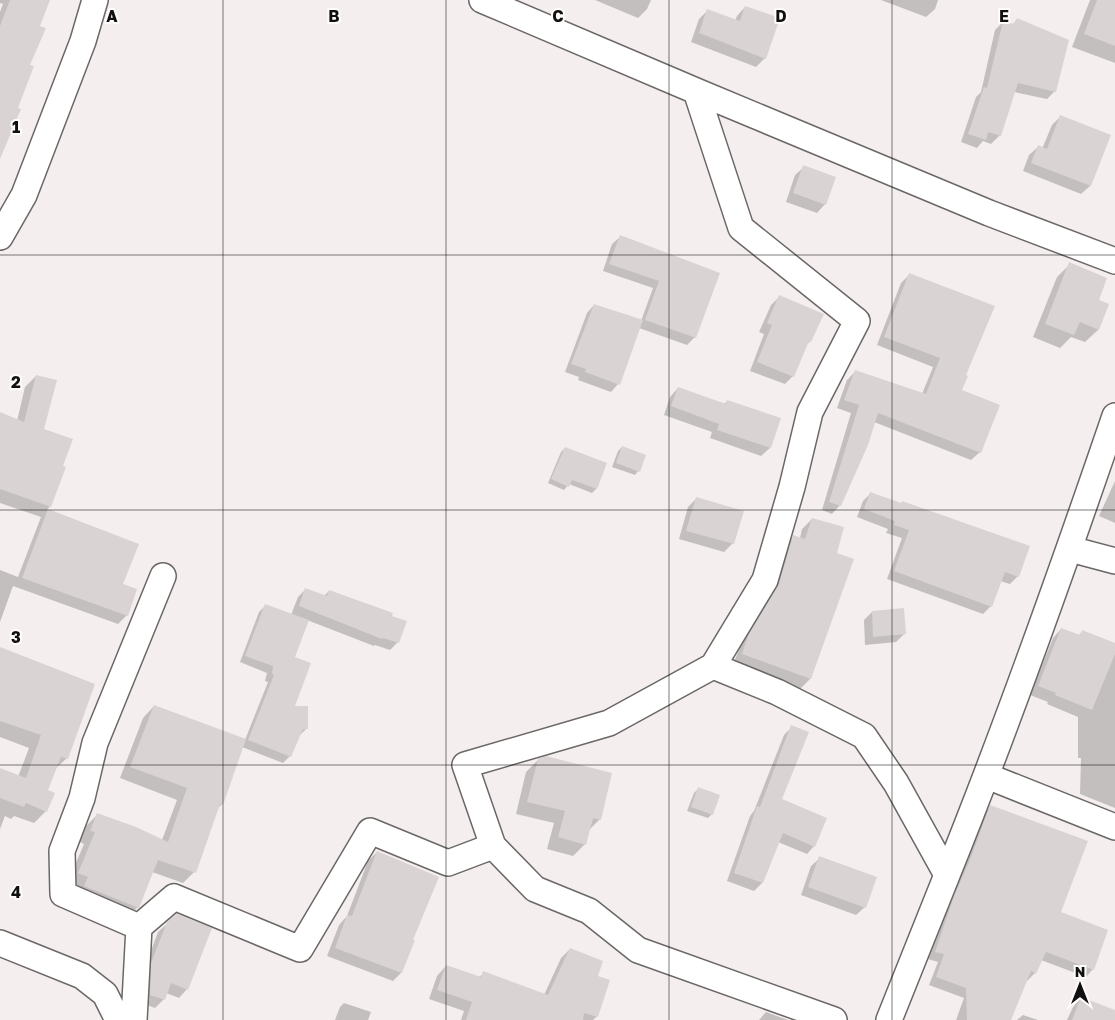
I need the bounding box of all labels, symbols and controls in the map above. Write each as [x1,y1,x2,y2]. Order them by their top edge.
text: A [106,6,118,26]
text: B [328,6,340,26]
text: C [552,6,564,26]
text: D [775,6,787,26]
text: E [999,6,1009,26]
text: 1 [12,117,20,137]
text: 2 [11,372,21,392]
text: 3 [11,627,21,647]
text: 4 [11,882,21,902]
north arrow [1055,960,1105,1010]
text: N [1075,963,1085,980]

